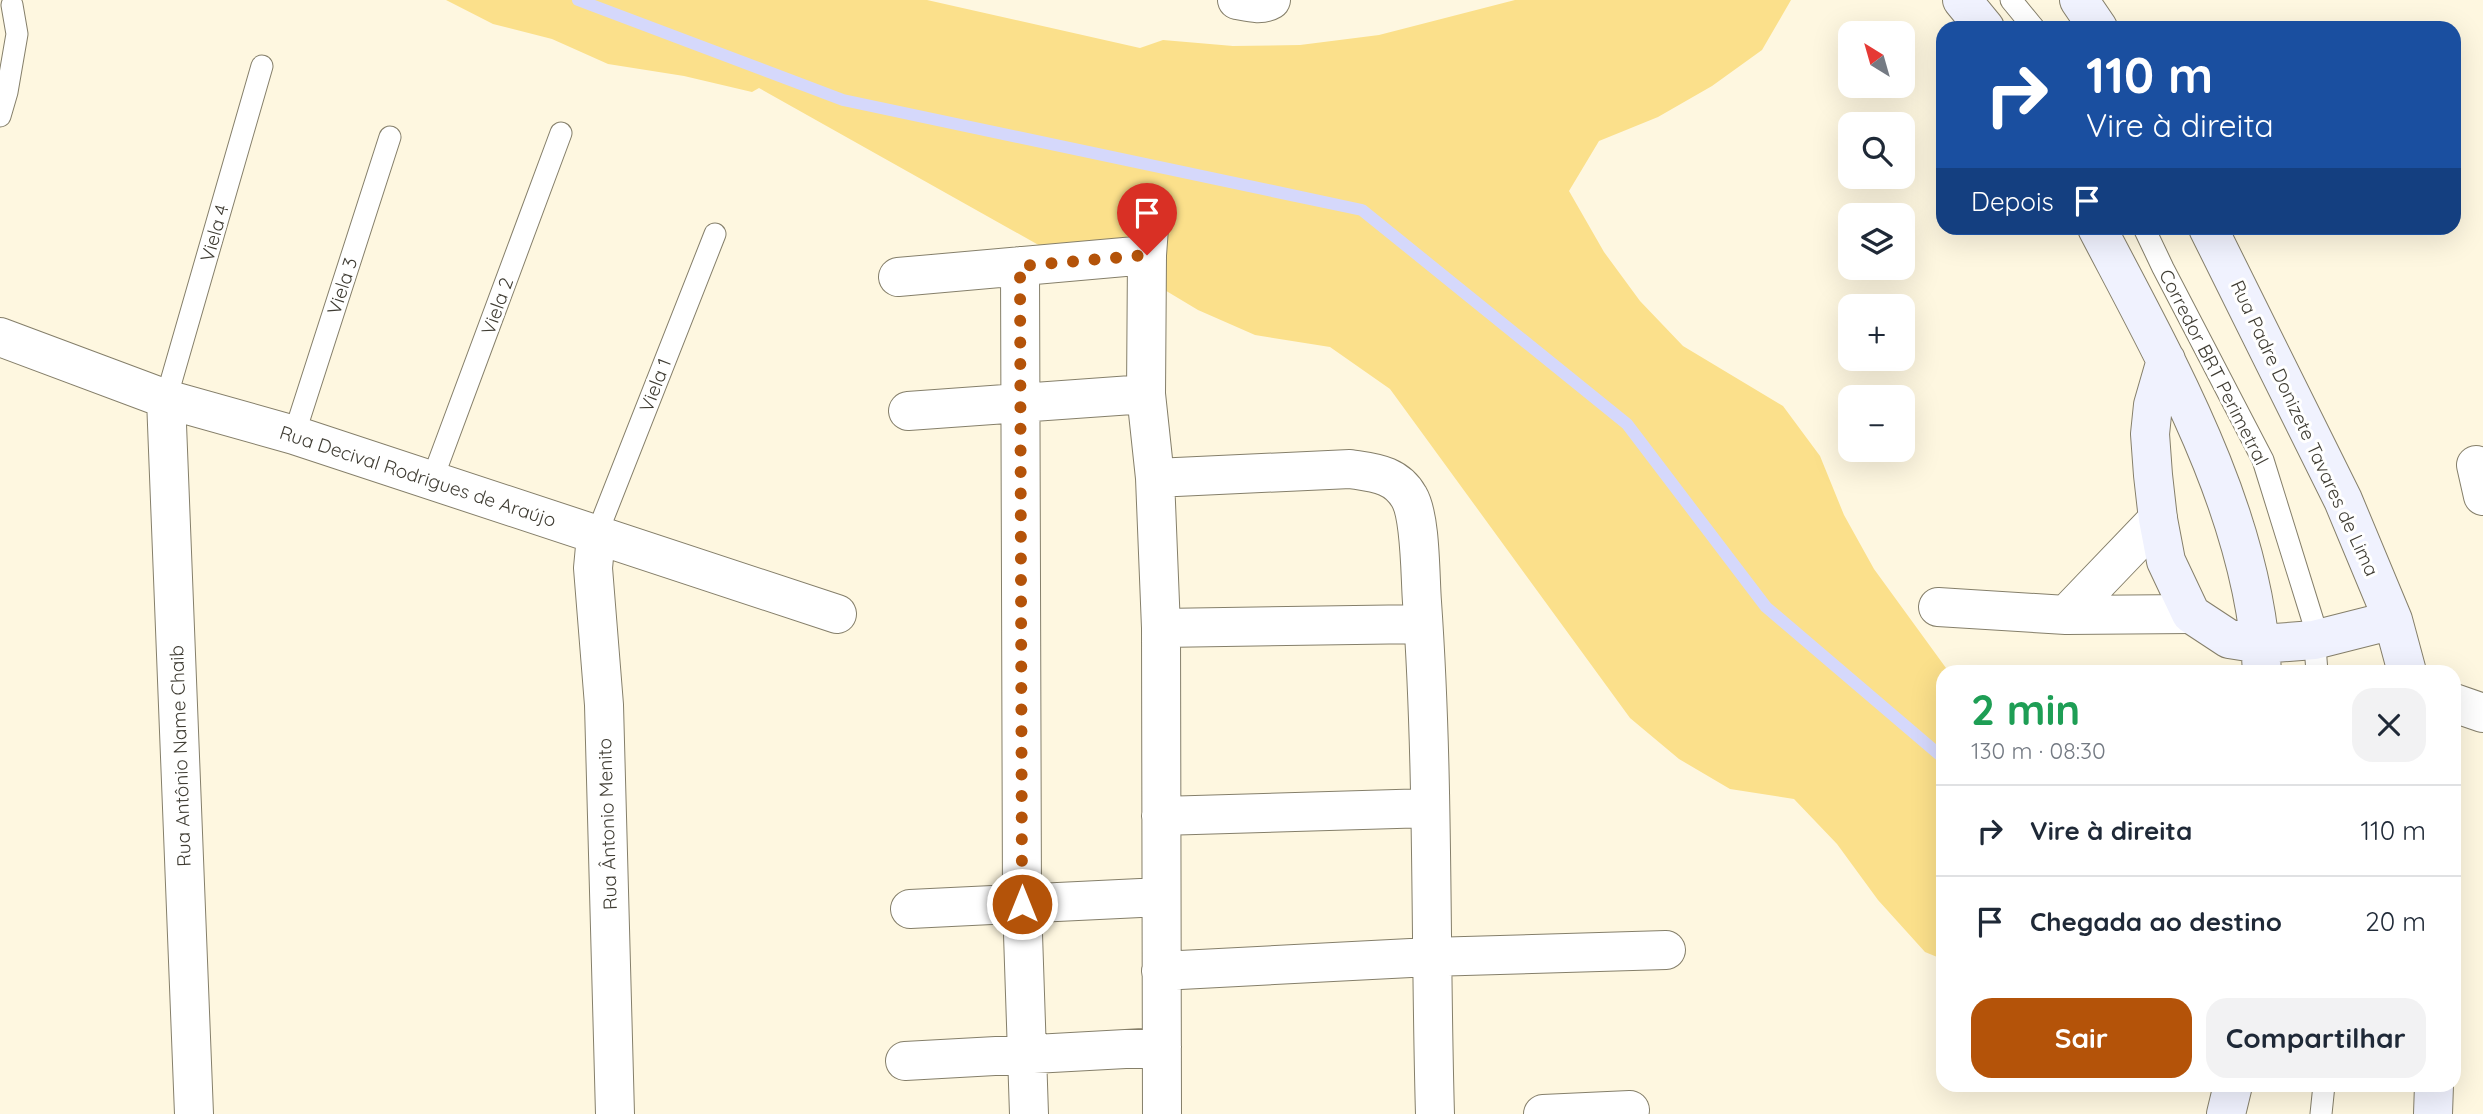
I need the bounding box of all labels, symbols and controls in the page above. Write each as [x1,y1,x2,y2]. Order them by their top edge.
north arrow [1838,21,1914,98]
map controls [1838,21,1915,462]
text: 110 m [2086,44,2213,105]
icon: right [1971,49,2062,140]
text: Vire à direita [2086,105,2274,145]
button: search [1838,112,1915,189]
icon: arrive [2068,182,2106,220]
pin [1117,183,1177,255]
text: Depois [1971,185,2054,218]
icon: arrive [1128,194,1166,232]
street label: Viela 4 [194,202,234,264]
button: layers [1838,203,1915,280]
street label: Viela 3 [322,254,362,318]
street label: Corredor BRT Perimetral [2154,265,2274,469]
street label: Viela 2 [476,274,518,338]
street label: Rua Padre Donizete Tavares de Lima [2226,276,2384,580]
button: + [1838,294,1915,371]
street label: Viela 1 [634,355,676,415]
button: − [1838,385,1915,462]
street label: Rua Decival Rodrigues de Araújo [277,420,559,532]
street label: Rua Antônio Name Chaib [164,645,196,867]
text: 2 min [1971,683,2080,736]
button: close [2352,688,2426,762]
text: 130 m · 08:30 [1971,736,2106,765]
street label: Rua Ântonio Menito [592,738,622,910]
icon: right [1971,812,2009,850]
text: Vire à direita [2030,814,2192,847]
text: 110 m [2360,814,2426,847]
position arrow [985,867,1059,941]
icon: arrive [1971,903,2009,941]
text: Chegada ao destino [2030,905,2282,938]
text: 20 m [2365,905,2426,938]
button: Sair [1971,998,2192,1078]
button: Compartilhar [2206,998,2426,1078]

